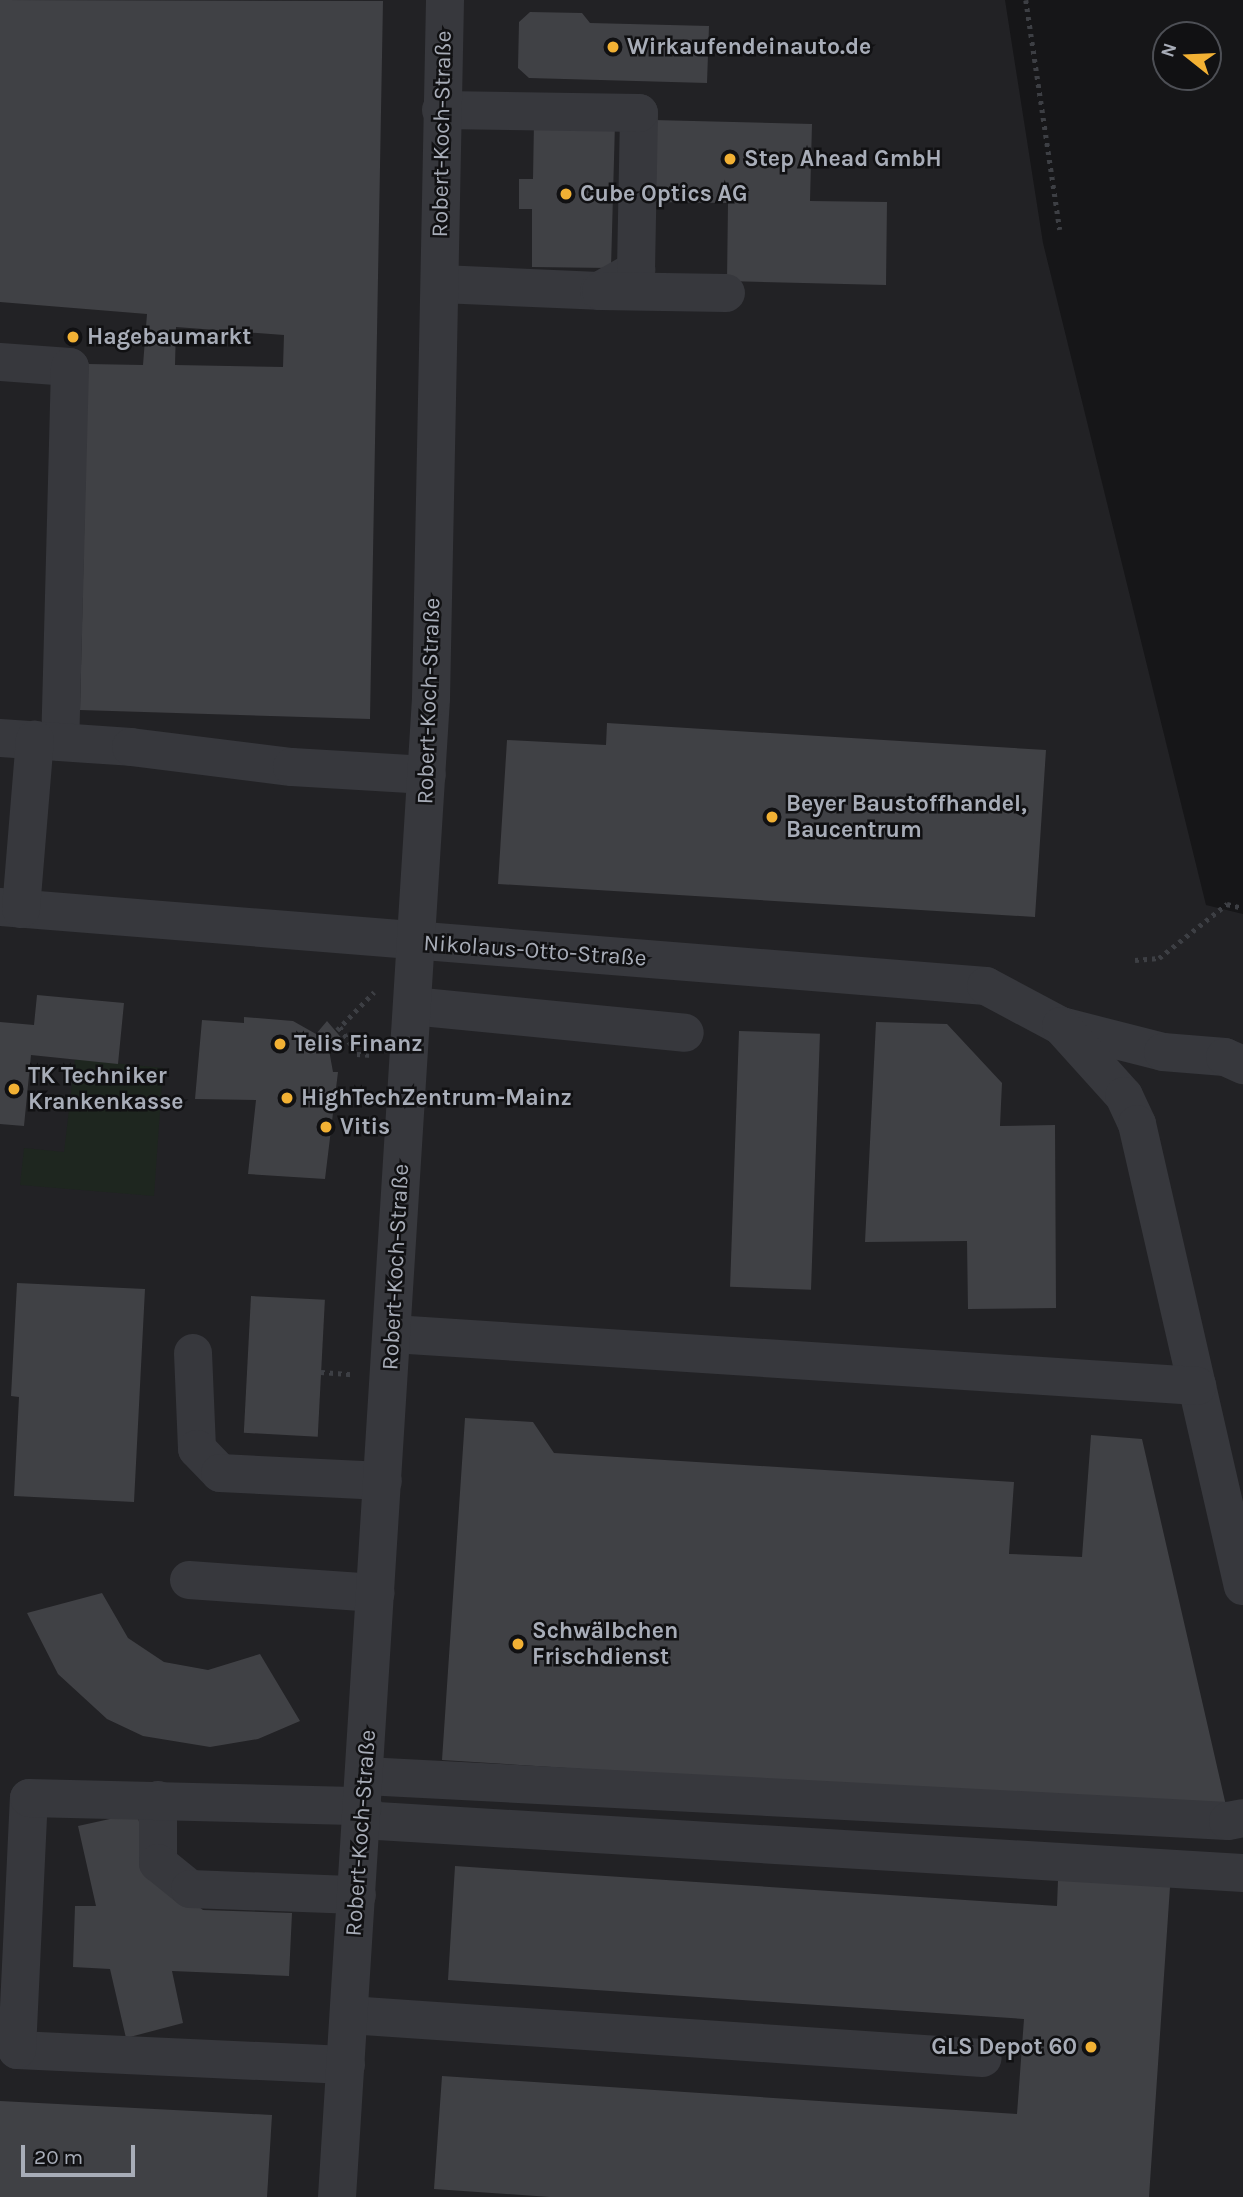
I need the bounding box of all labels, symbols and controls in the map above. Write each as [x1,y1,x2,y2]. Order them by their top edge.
north arrow [1152,21,1222,91]
street label: Robert-Koch-Straße [426,30,458,238]
place label: Wirkaufendeinauto.de [627,33,871,61]
marker: Wirkaufendeinauto.de [605,39,621,55]
text: N [1156,40,1181,60]
place label: Step Ahead GmbH [744,145,942,173]
marker: Step Ahead GmbH [722,151,738,167]
place label: Cube Optics AG [580,180,748,208]
marker: Cube Optics AG [558,186,574,202]
place label: Hagebaumarkt [87,323,251,351]
marker: Hagebaumarkt [65,329,81,345]
street label: Robert-Koch-Straße [412,597,446,805]
place label: Beyer Baustoffhandel, Baucentrum [786,790,1027,844]
marker: Beyer Baustoffhandel, Baucentrum [764,809,780,825]
street label: Nikolaus-Otto-Straße [423,929,647,973]
place label: Telis Finanz [294,1030,423,1058]
marker: Telis Finanz [272,1036,288,1052]
place label: TK Techniker Krankenkasse [28,1062,183,1116]
marker: TK Techniker Krankenkasse [6,1081,22,1097]
place label: HighTechZentrum-Mainz [301,1084,572,1112]
marker: HighTechZentrum-Mainz [279,1090,295,1106]
place label: Vitis [340,1113,390,1141]
marker: Vitis [318,1119,334,1135]
street label: Robert-Koch-Straße [377,1163,415,1371]
place label: Schwälbchen Frischdienst [532,1617,678,1671]
marker: Schwälbchen Frischdienst [510,1636,526,1652]
street label: Robert-Koch-Straße [340,1729,382,1937]
place label: GLS Depot 60 [931,2033,1077,2061]
marker: GLS Depot 60 [1083,2039,1099,2055]
scale bar [24,2130,138,2174]
text: 20 m [34,2145,83,2169]

